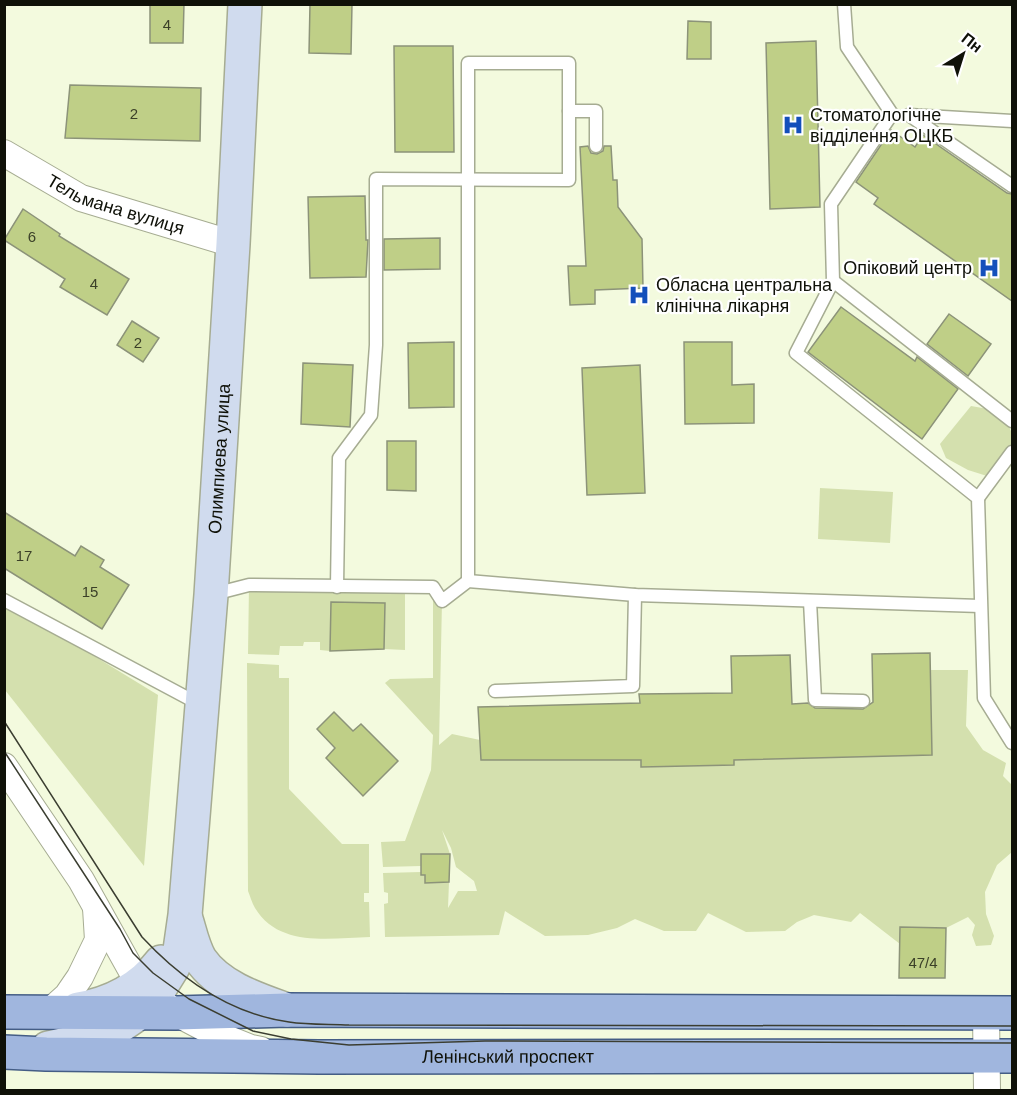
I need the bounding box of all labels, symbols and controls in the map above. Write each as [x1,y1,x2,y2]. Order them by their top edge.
house number: 4 [163,16,171,33]
north arrow [933,24,993,84]
text: Пн [958,29,986,56]
house number: 2 [130,105,138,122]
place label: Стоматологічне відділення ОЦКБ [810,105,953,146]
hospital icon: Стоматологічне відділення ОЦКБ [781,113,805,137]
street label: Тельмана вулиця [43,170,187,239]
house number: 6 [28,228,36,245]
hospital icon: Опіковий центр [977,256,1001,280]
place label: Опіковий центр [843,258,972,278]
house number: 4 [90,275,98,292]
place label: Обласна центральна клінічна лікарня [656,275,833,316]
hospital icon: Обласна центральна клінічна лікарня [627,283,651,307]
house number: 2 [134,334,142,351]
street label: Олимпиева улица [205,382,234,535]
house number: 17 [16,547,32,564]
house number: 15 [82,583,98,600]
house number: 47/4 [908,954,938,971]
street label: Ленінський проспект [422,1047,594,1067]

